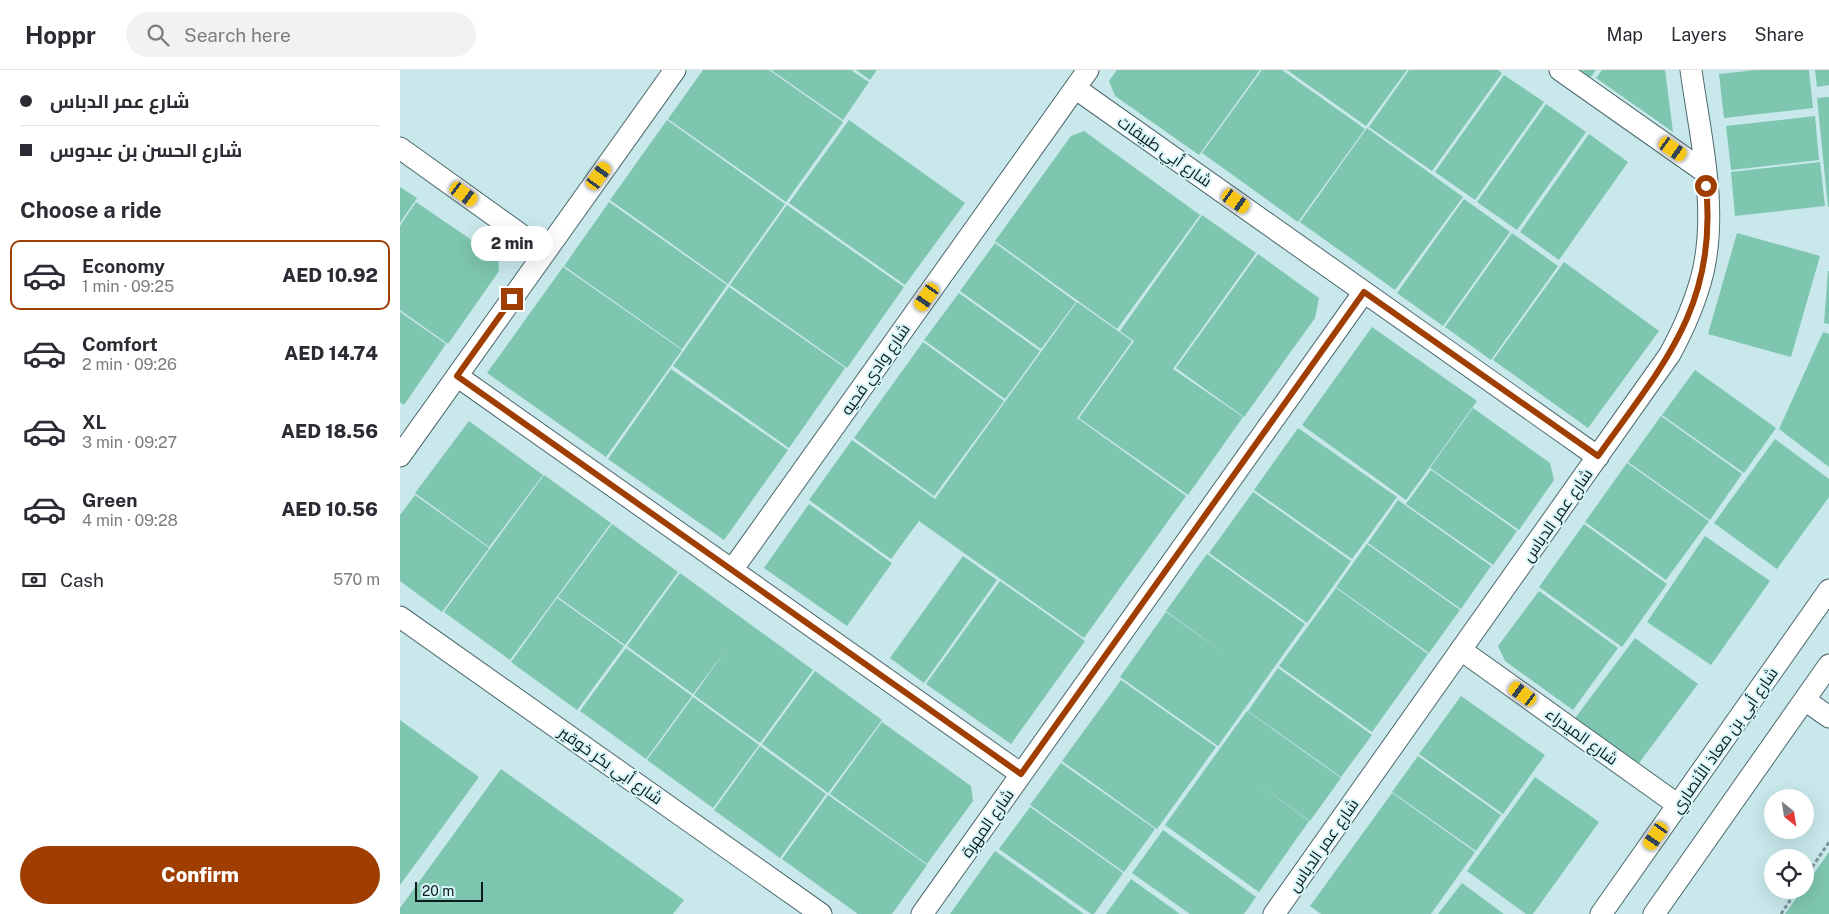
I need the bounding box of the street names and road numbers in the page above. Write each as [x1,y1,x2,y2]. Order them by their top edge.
street label: شارع أبي طبيقات [1112,112,1215,194]
street label: شارع وادي فحيه [837,320,917,421]
street label: شارع عمر الدباس [1518,465,1598,567]
street label: شارع أبي بن معاذ الأنصاري [1667,664,1785,819]
street label: شارع الميدراء [1541,704,1622,771]
street label: شارع أبي بكر خوقير [552,722,666,812]
street label: شارع المهرة [957,785,1020,862]
street label: شارع عمر الدباس [1284,795,1364,897]

